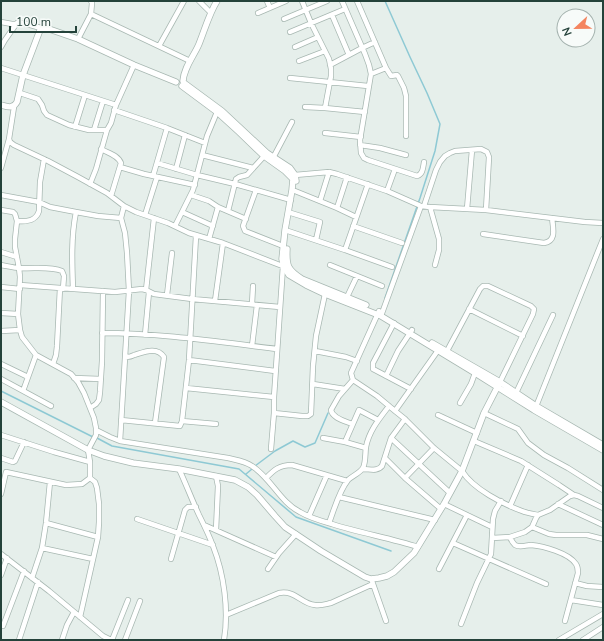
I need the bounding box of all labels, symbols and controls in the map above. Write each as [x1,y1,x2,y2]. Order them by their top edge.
scale bar [10,8,76,34]
north arrow [556,8,596,48]
text: 100 m [16,14,51,30]
text: N [559,25,576,38]

